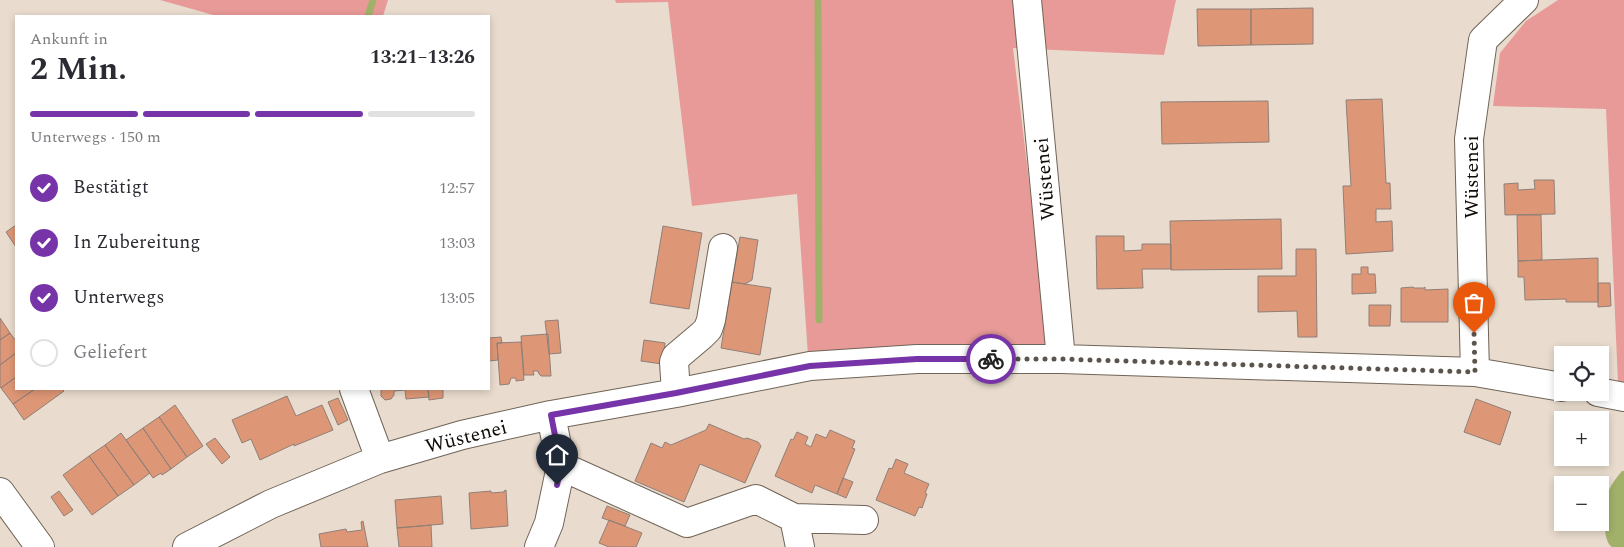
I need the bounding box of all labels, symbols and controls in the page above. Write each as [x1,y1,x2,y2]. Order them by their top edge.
text: Ankunft in [30,27,108,51]
text: 13:21–13:26 [370,43,475,72]
text: 2 Min. [30,45,127,94]
text: Unterwegs · 150 m [30,125,161,149]
street label: Wüstenei [1457,135,1487,219]
street label: Wüstenei [1026,136,1064,222]
text: Bestätigt [73,173,149,202]
icon: check [30,174,58,202]
text: 12:57 [439,176,475,200]
text: In Zubereitung [73,228,201,257]
icon: check [30,229,58,257]
text: 13:03 [439,231,475,255]
pin [1453,282,1495,333]
text: Unterwegs [73,283,164,312]
icon: check [30,284,58,312]
text: 13:05 [439,286,475,310]
icon: bag [1460,289,1488,317]
courier [966,334,1016,384]
text: Geliefert [73,338,147,367]
icon: bike [977,345,1005,373]
map controls [1554,346,1609,531]
button: locate [1554,346,1609,401]
button: + [1554,411,1609,466]
street label: Wüstenei [422,412,510,462]
pin [536,434,578,485]
icon: home [543,441,571,469]
button: − [1554,476,1609,531]

